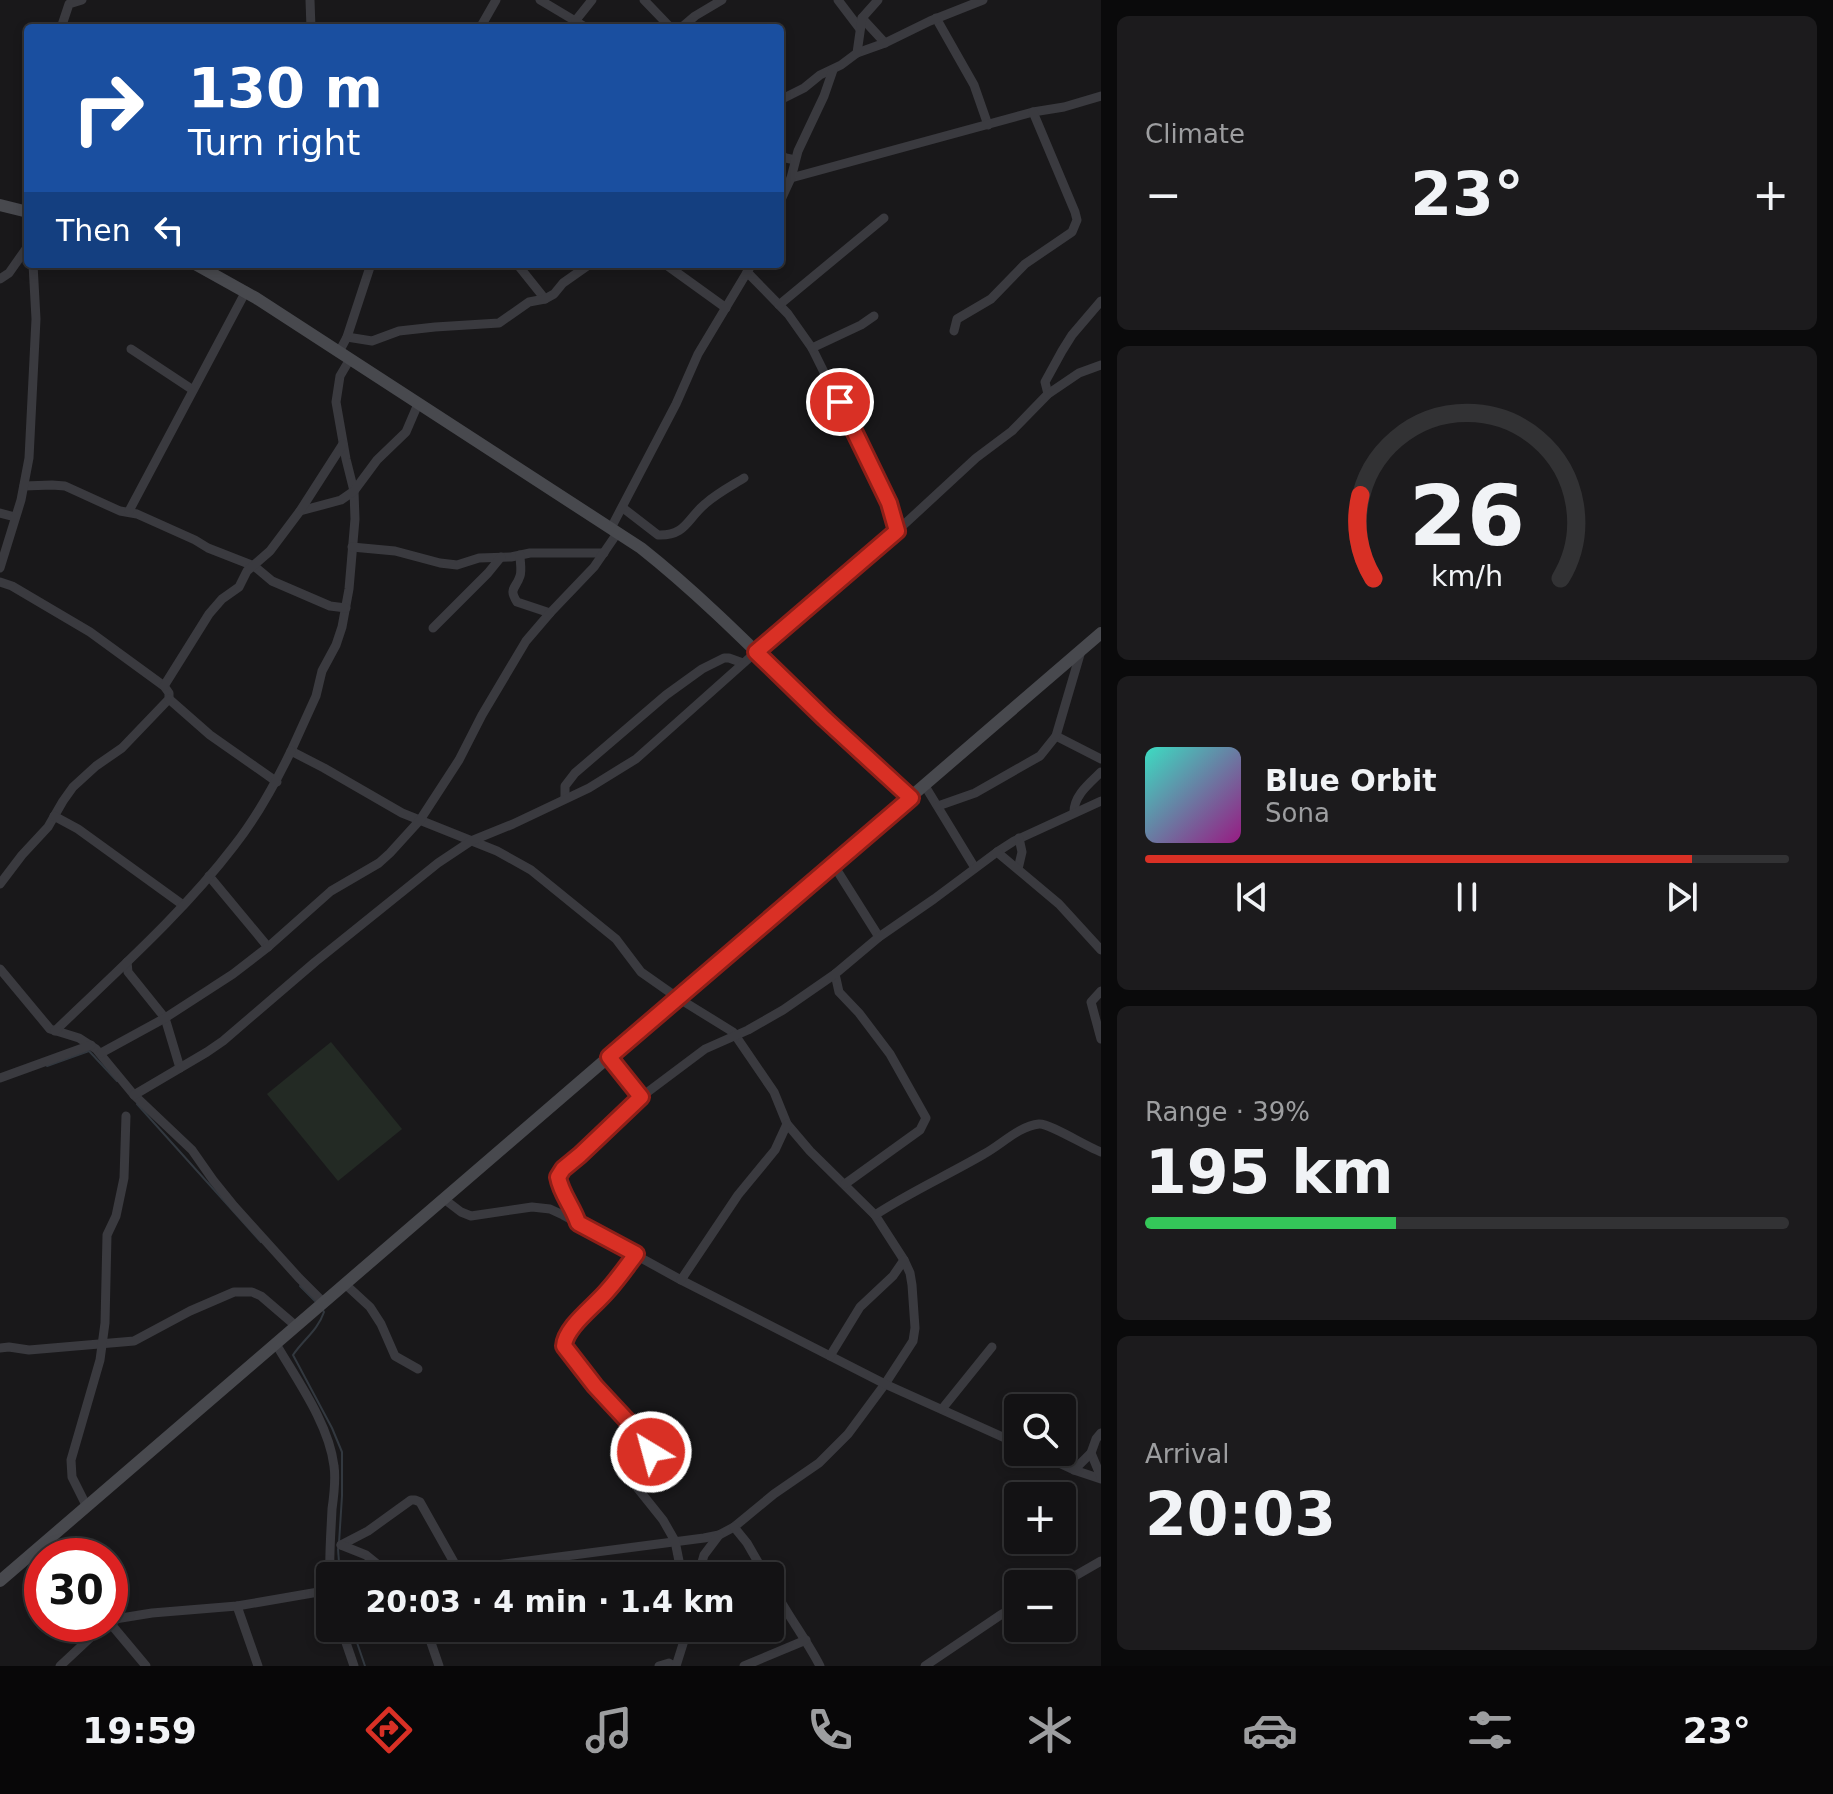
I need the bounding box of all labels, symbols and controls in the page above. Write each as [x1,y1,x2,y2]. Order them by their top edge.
text: 130 m [188,55,383,120]
icon: right [56,56,160,160]
text: Climate [1145,119,1245,149]
text: Turn right [188,122,360,163]
text: 23° [1410,159,1524,229]
text: − [1145,169,1182,220]
text: + [1752,169,1789,220]
icon: left [147,208,191,252]
text: Then [56,213,131,248]
pin [806,368,874,436]
icon: arrive [818,380,862,424]
text: 26 [1409,468,1525,565]
text: km/h [1431,559,1503,593]
text: Blue Orbit [1265,763,1437,798]
text: Sona [1265,798,1330,828]
icon: previous [1230,875,1274,919]
icon: pause [1445,875,1489,919]
icon: next [1660,875,1704,919]
text: Range · 39% [1145,1097,1310,1127]
text: 195 km [1145,1137,1394,1207]
map controls [1004,1394,1076,1642]
button: search [1004,1394,1076,1466]
position arrow [609,1410,693,1494]
text: Arrival [1145,1439,1229,1469]
text: 20:03 [1145,1479,1336,1549]
button: + [1004,1482,1076,1554]
speed limit sign: 30 [24,1538,128,1642]
button: − [1004,1570,1076,1642]
text: 20:03 · 4 min · 1.4 km [365,1584,735,1619]
icon: directions [361,1702,417,1758]
icon: music [581,1702,637,1758]
icon: phone [802,1702,858,1758]
icon: climate [1022,1702,1078,1758]
icon: car [1242,1702,1298,1758]
icon: filters [1462,1702,1518,1758]
text: 19:59 [82,1710,197,1751]
text: 23° [1683,1710,1751,1751]

